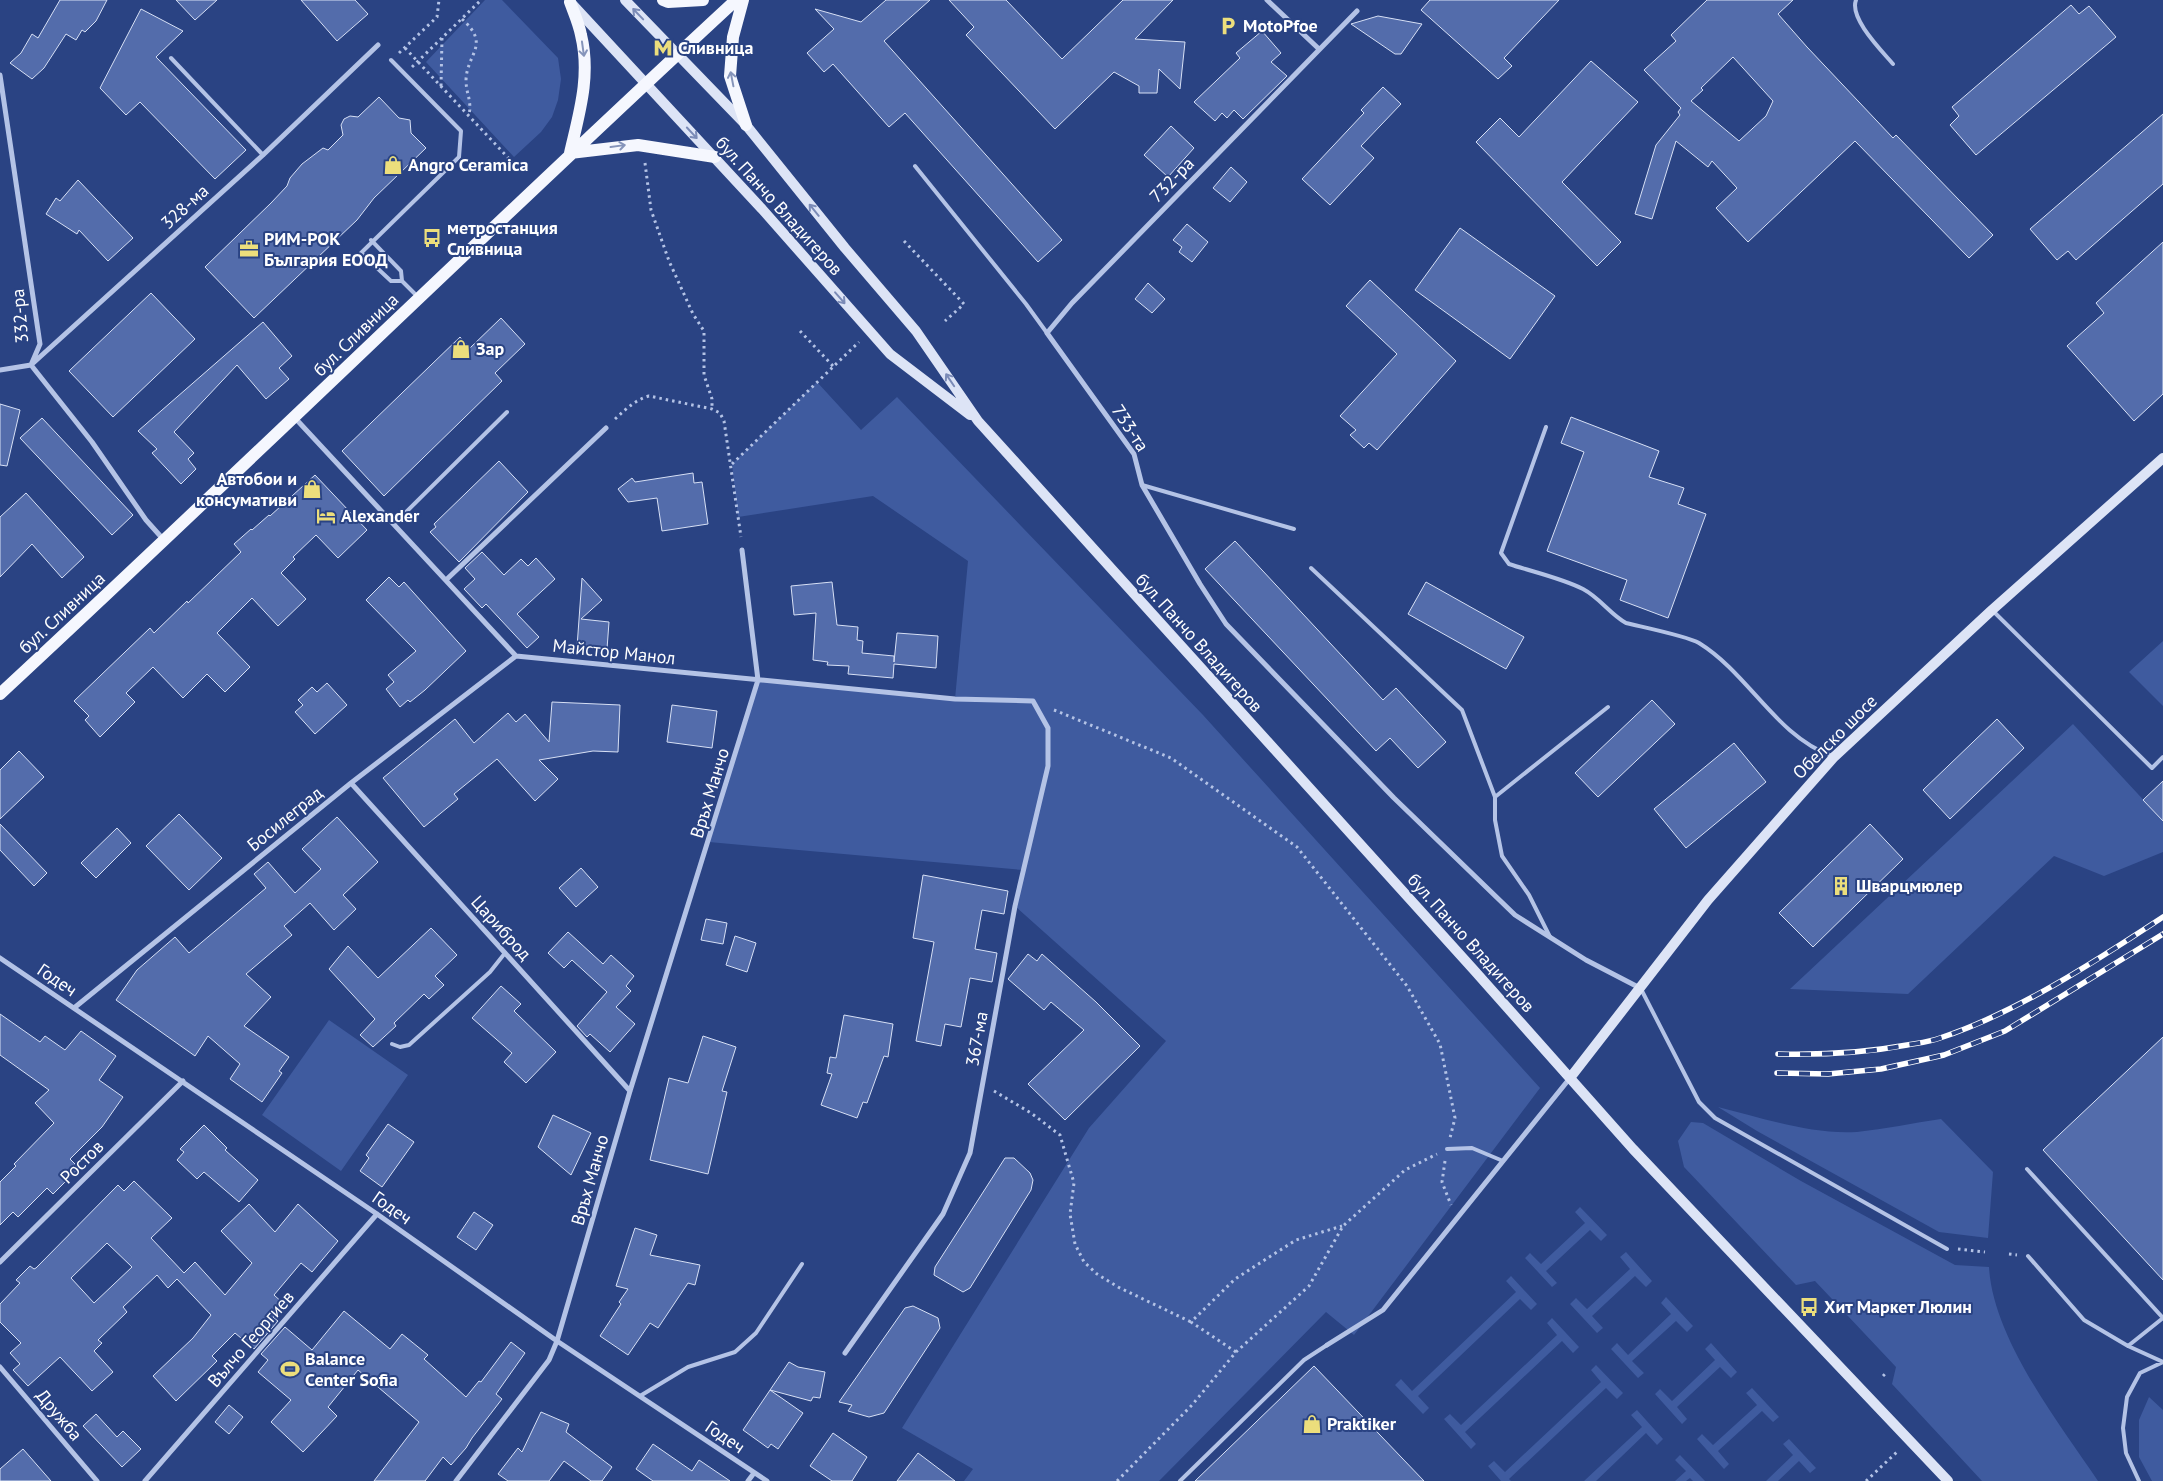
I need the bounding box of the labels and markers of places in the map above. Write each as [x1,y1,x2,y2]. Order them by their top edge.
place label: MotoPfoe [1243,14,1318,37]
parking icon: MotoPfoe [1217,15,1239,37]
place label: Сливница [678,36,753,59]
metro station icon: Сливница [652,37,674,59]
place label: Angro Ceramica [408,153,529,176]
shop icon: Angro Ceramica [382,154,404,176]
place label: метростанция Сливница [447,216,558,260]
place label: РИМ-РОК България ЕООД [264,227,388,271]
bus stop icon: метростанция Сливница [421,227,443,249]
office icon: РИМ-РОК България ЕООД [238,238,260,260]
place label: Зар [476,337,504,360]
shop icon: Зар [450,338,472,360]
place label: Автобои и консумативи [196,467,297,511]
shop icon: Автобои и консумативи [301,478,323,500]
place label: Alexander [341,504,420,527]
hotel icon: Alexander [315,505,337,527]
place label: Шварцмюлер [1856,874,1963,897]
building icon: Шварцмюлер [1830,875,1852,897]
place label: Хит Маркет Люлин [1824,1295,1972,1318]
bus stop icon: Хит Маркет Люлин [1798,1296,1820,1318]
place label: Balance Center Sofia [305,1347,398,1391]
sports icon: Balance Center Sofia [279,1358,301,1380]
place label: Praktiker [1327,1412,1397,1435]
shop icon: Praktiker [1301,1413,1323,1435]

